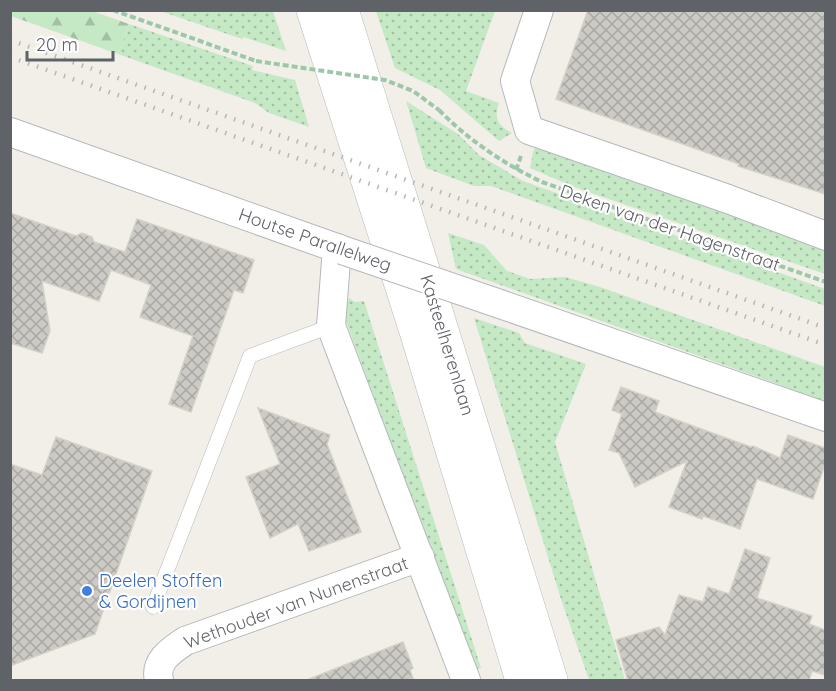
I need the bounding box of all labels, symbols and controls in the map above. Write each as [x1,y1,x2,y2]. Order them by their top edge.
scale bar [27,24,112,62]
text: 20 m [36,33,78,56]
street label: Deken van der Hagenstraat [557,179,783,276]
street label: Houtse Parallelweg [236,203,395,276]
street label: Kasteelherenlaan [415,272,480,418]
street label: Wethouder van Nunenstraat [181,551,411,654]
place label: Deelen Stoffen & Gordijnen [99,569,222,613]
marker: Deelen Stoffen & Gordijnen [80,584,94,598]

